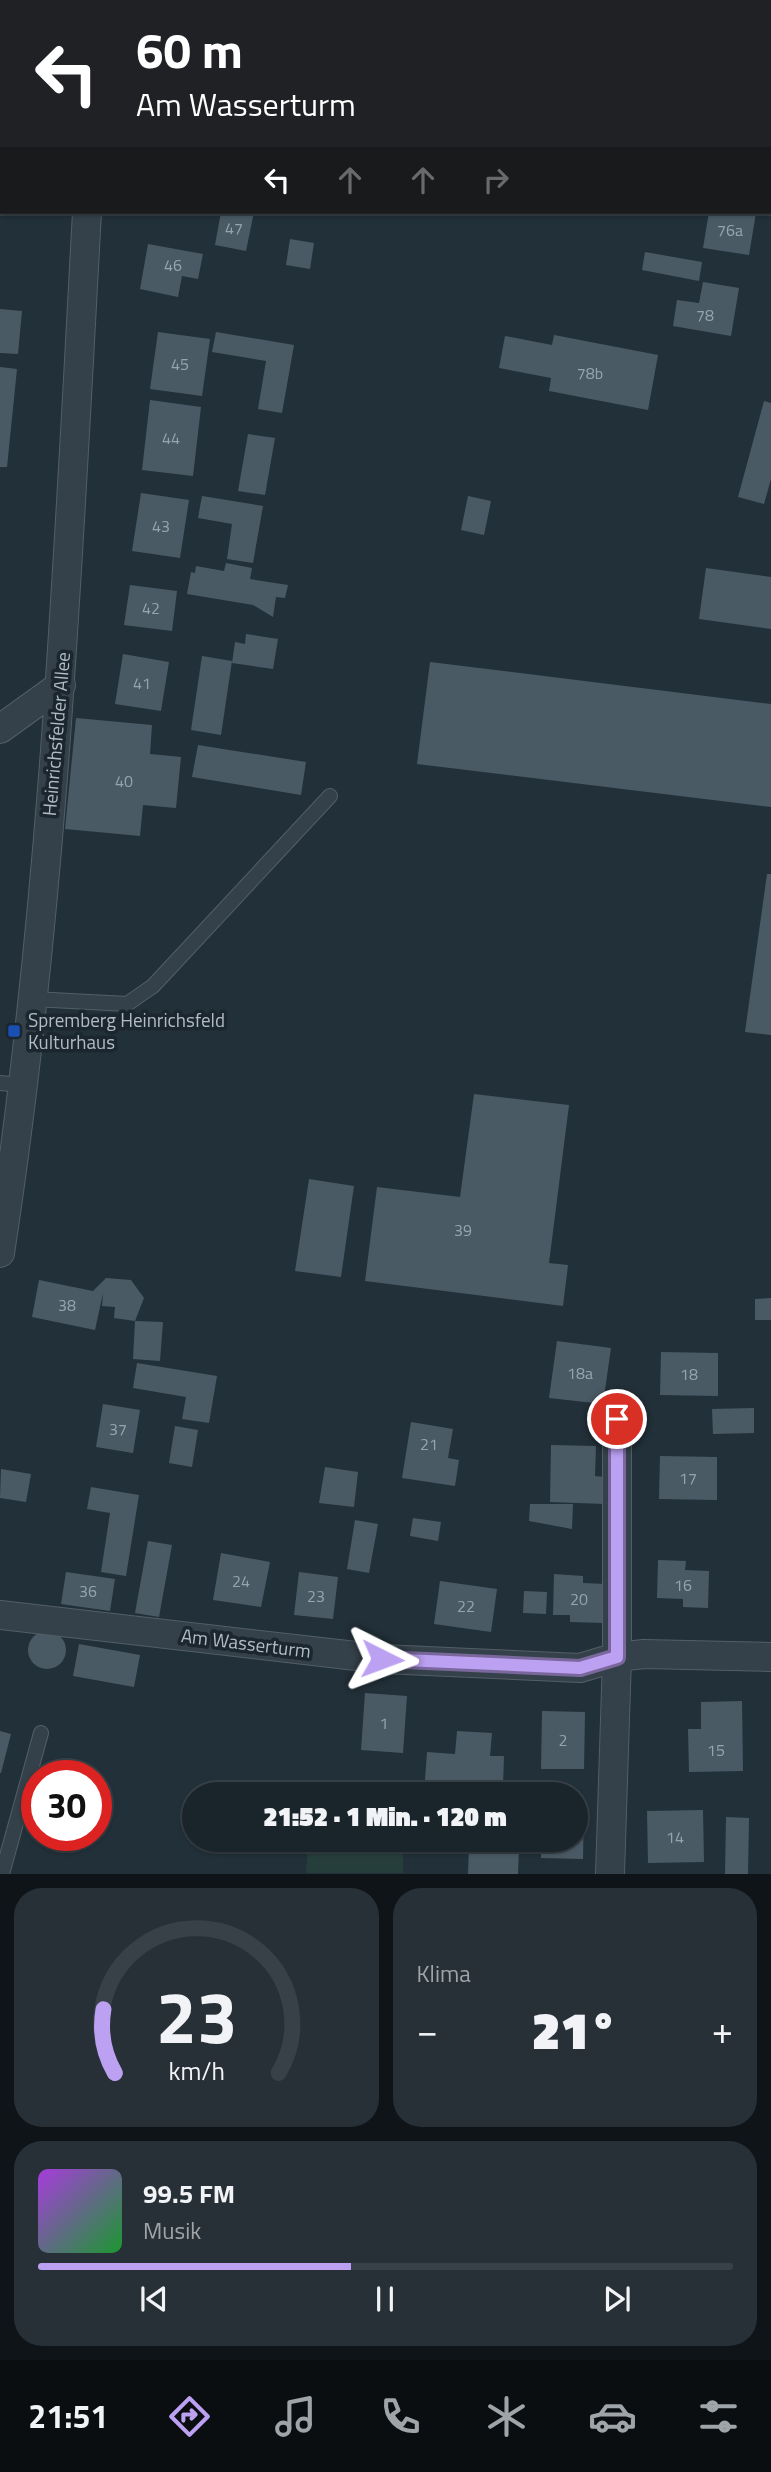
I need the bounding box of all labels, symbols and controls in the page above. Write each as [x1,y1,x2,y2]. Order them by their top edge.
text: 60 m [136,12,243,87]
icon: left [21,28,112,119]
text: Am Wasserturm [136,80,356,128]
icon: left [258,161,296,199]
icon: ahead [331,161,369,199]
icon: ahead [404,161,442,199]
icon: right [477,161,515,199]
house number: 47 [225,216,243,240]
house number: 76a [717,218,743,242]
house number: 46 [164,253,182,277]
house number: 78 [696,303,714,327]
house number: 45 [171,352,189,376]
house number: 78b [577,361,603,385]
house number: 44 [162,426,180,450]
house number: 43 [152,514,170,538]
house number: 42 [142,596,160,620]
street label: Heinrichsfelder Allee [34,651,77,817]
house number: 41 [133,671,151,695]
house number: 40 [115,769,133,793]
place label: Spremberg Heinrichsfeld Kulturhaus [28,1005,225,1056]
marker: Spremberg Heinrichsfeld Kulturhaus [6,1023,22,1039]
house number: 39 [454,1218,472,1242]
house number: 38 [58,1293,76,1317]
house number: 18a [567,1361,593,1385]
house number: 18 [680,1362,698,1386]
pin [587,1389,647,1449]
icon: arrive [598,1400,636,1438]
house number: 37 [109,1417,127,1441]
house number: 21 [420,1432,438,1456]
house number: 17 [679,1466,697,1490]
house number: 24 [232,1569,250,1593]
house number: 16 [674,1573,692,1597]
house number: 36 [79,1579,97,1603]
house number: 23 [307,1584,325,1608]
house number: 20 [570,1587,588,1611]
house number: 22 [457,1594,475,1618]
street label: Am Wasserturm [180,1620,313,1665]
position arrow [345,1622,419,1696]
house number: 1 [380,1711,388,1735]
house number: 2 [559,1728,567,1752]
house number: 15 [707,1738,725,1762]
speed limit sign: 30 [21,1760,112,1851]
text: 21:52 · 1 Min. · 120 m [263,1797,507,1836]
house number: 14 [666,1825,684,1849]
text: Klima [417,1956,471,1991]
text: 23 [155,1962,237,2072]
text: 21° [532,1990,618,2069]
text: − [417,2001,438,2059]
text: + [712,2001,733,2059]
text: km/h [168,2052,225,2090]
text: 99.5 FM [143,2174,235,2213]
text: Musik [143,2213,201,2248]
icon: previous [135,2280,173,2318]
icon: pause [366,2280,404,2318]
icon: next [598,2280,636,2318]
text: 21:51 [28,2392,108,2440]
icon: directions [165,2392,214,2441]
icon: music [271,2392,320,2441]
icon: phone [376,2392,425,2441]
icon: climate [482,2392,531,2441]
icon: car [588,2392,637,2441]
icon: filters [694,2392,743,2441]

